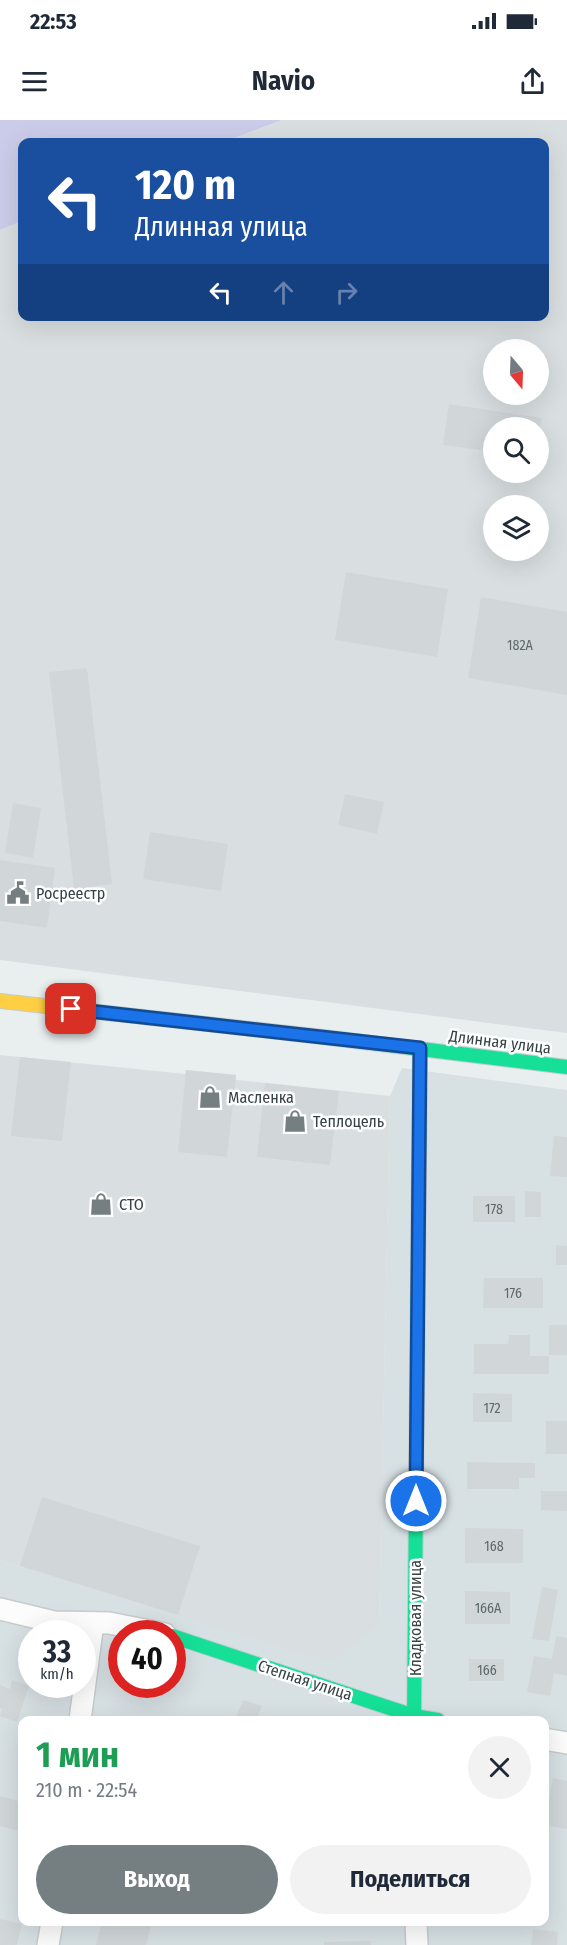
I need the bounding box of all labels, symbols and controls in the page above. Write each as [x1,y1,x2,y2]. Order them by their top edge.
text: 22:53 [30,8,77,35]
icon: menu [18,65,51,98]
text: Navio [252,65,315,97]
icon: share [516,65,549,98]
text: 120 m [135,160,236,210]
icon: left [36,162,114,240]
text: Длинная улица [135,211,308,243]
icon: left [204,276,237,309]
icon: ahead [267,276,300,309]
icon: right [330,276,363,309]
north arrow [483,339,549,405]
map controls [483,339,549,561]
button: search [483,417,549,483]
button: layers [483,495,549,561]
house number: 182А [507,637,534,654]
public building icon: Росреестр [5,880,31,906]
place label: Росреестр [36,884,105,903]
pin [45,983,96,1034]
icon: arrive [54,992,87,1025]
street label: Длинная улица [447,1026,552,1058]
shop icon: Масленка [197,1084,223,1110]
place label: Масленка [228,1088,294,1107]
shop icon: Теплоцель [282,1108,308,1134]
place label: Теплоцель [313,1112,384,1131]
shop icon: СТО [88,1191,114,1217]
place label: СТО [119,1195,144,1214]
house number: 178 [485,1201,503,1218]
house number: 176 [504,1285,522,1302]
house number: 172 [483,1400,501,1417]
position arrow [384,1469,448,1533]
house number: 168 [484,1538,504,1555]
street label: Кладковая улица [406,1560,425,1676]
house number: 166А [475,1600,502,1617]
speed limit sign: 40 [108,1620,186,1698]
text: 33 [43,1634,71,1670]
street label: Степная улица [255,1656,355,1704]
house number: 166 [477,1662,497,1679]
text: km/h [40,1665,74,1683]
text: 1 мин [36,1733,119,1777]
button: close [468,1736,531,1799]
text: 210 m · 22:54 [36,1778,137,1802]
button: Выход [36,1845,278,1914]
button: Поделиться [290,1845,531,1914]

